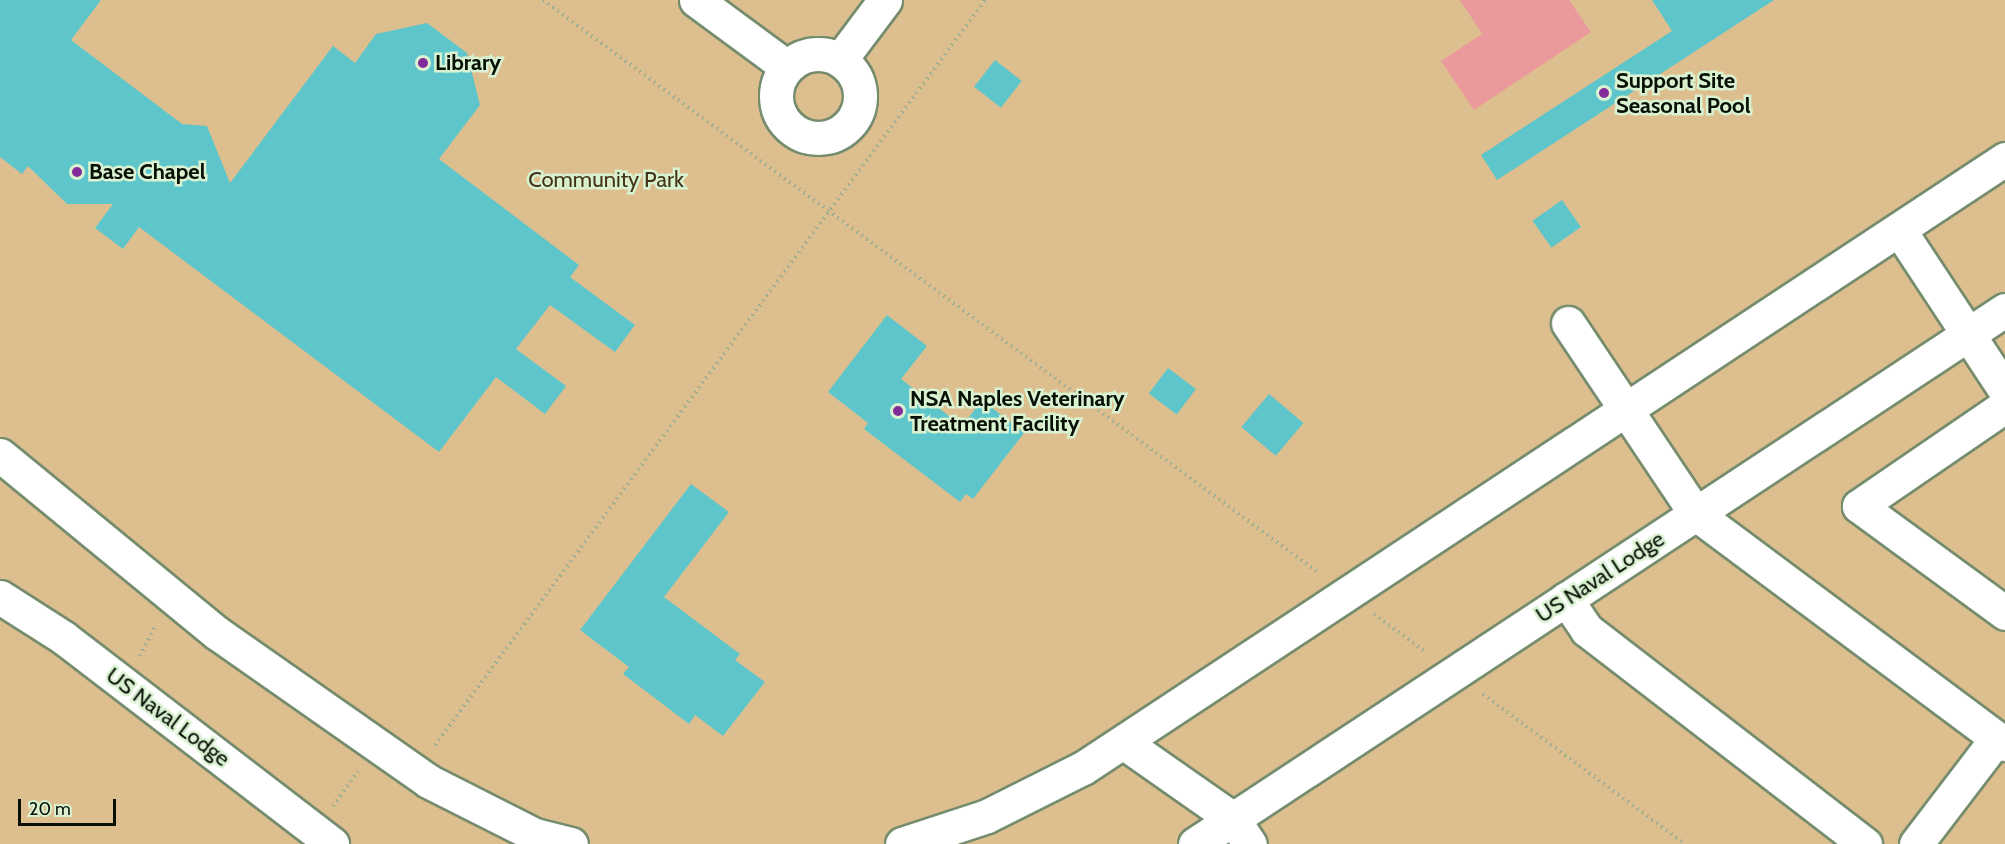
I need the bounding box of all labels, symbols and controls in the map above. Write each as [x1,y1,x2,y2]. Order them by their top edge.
place label: Library [435,50,501,76]
marker: Library [416,56,430,70]
place label: Support Site Seasonal Pool [1616,67,1750,118]
marker: Support Site Seasonal Pool [1597,86,1611,100]
place label: Base Chapel [89,159,205,185]
marker: Base Chapel [70,165,84,179]
park label: Community Park [528,167,684,193]
place label: NSA Naples Veterinary Treatment Facility [910,385,1125,436]
marker: NSA Naples Veterinary Treatment Facility [891,404,905,418]
street label: US Naval Lodge [1531,526,1669,628]
street label: US Naval Lodge [101,662,235,772]
scale bar [21,787,118,825]
text: 20 m [29,798,71,820]

